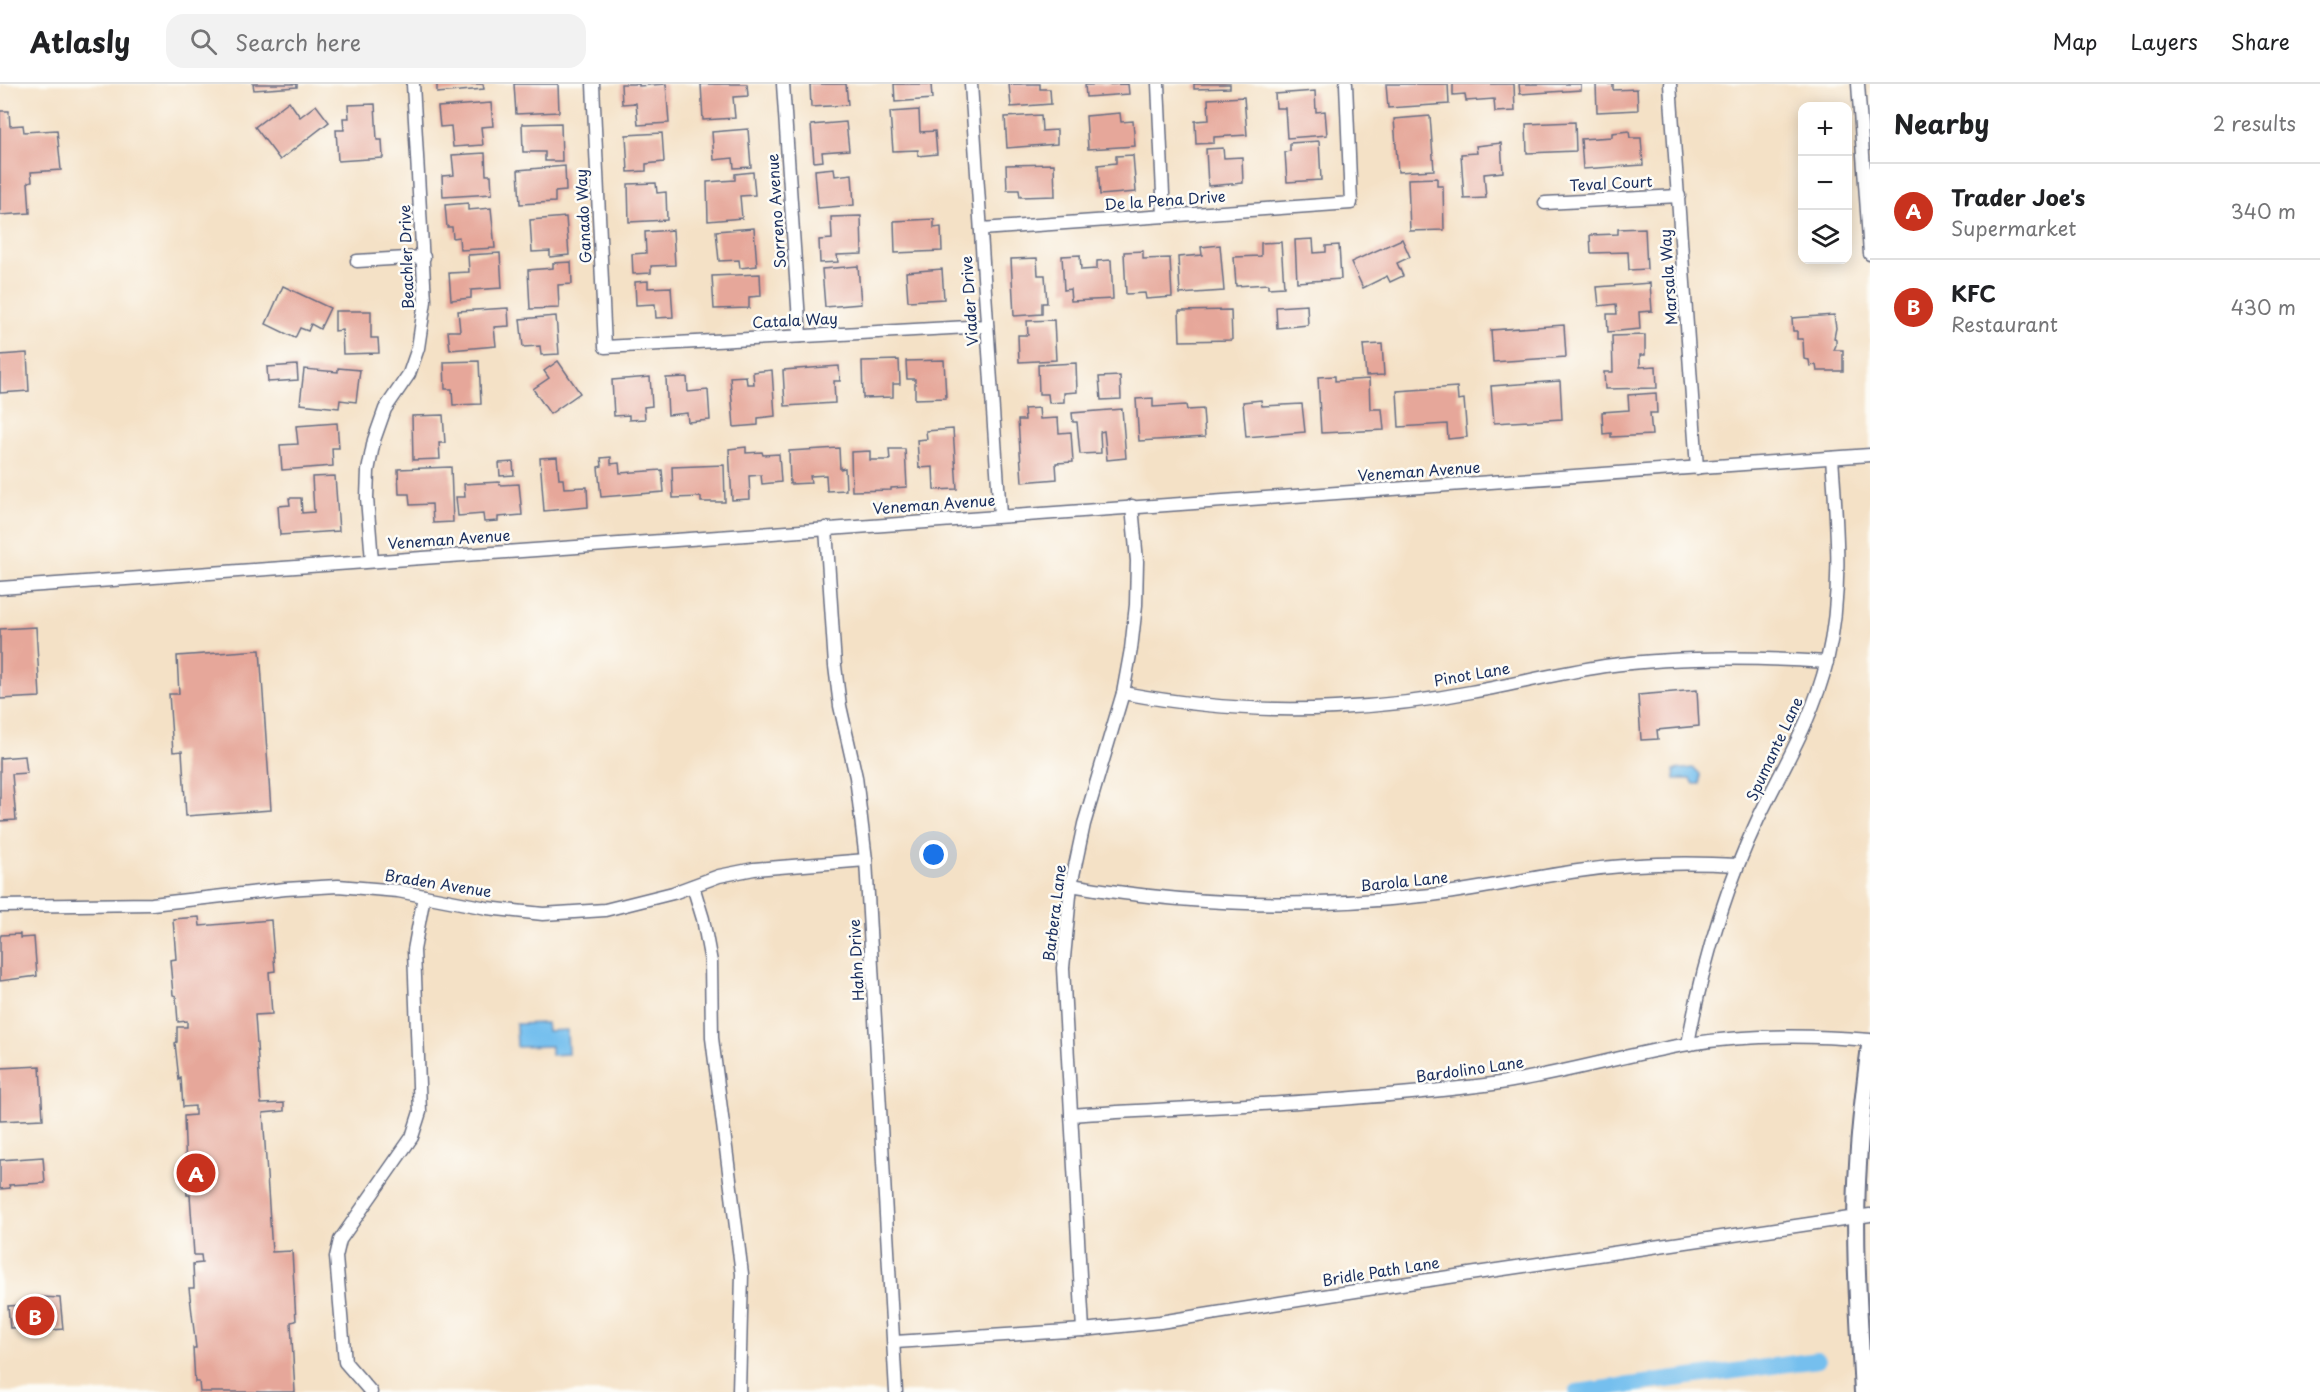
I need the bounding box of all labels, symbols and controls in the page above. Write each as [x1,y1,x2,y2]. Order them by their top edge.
search box [166,14,586,68]
text: Atlasly [30,20,130,63]
icon: search [187,25,220,58]
text: Search here [235,25,361,58]
text: Map [2053,25,2097,57]
text: Layers [2130,25,2198,57]
text: Share [2231,25,2290,57]
map controls [1798,102,1852,264]
button: + [1798,102,1852,156]
text: Nearby [1894,104,1989,143]
text: 2 results [2213,108,2296,138]
street label: Sorreno Avenue [760,153,791,269]
button: − [1798,156,1852,210]
street label: Ganado Way [569,168,596,264]
street label: Teval Court [1569,169,1653,196]
text: Trader Joe's [1951,180,2085,213]
street label: De la Pena Drive [1103,184,1226,215]
text: A [1906,196,1921,226]
text: 340 m [2231,196,2296,226]
street label: Beachler Drive [392,204,419,310]
button: layers [1798,210,1852,264]
text: Supermarket [1951,213,2077,243]
street label: Marsala Way [1653,228,1682,326]
street label: Viader Drive [954,255,983,347]
text: KFC [1951,276,1996,309]
text: B [1907,292,1920,322]
text: 430 m [2231,292,2296,322]
street label: Catala Way [752,306,838,333]
text: Restaurant [1951,309,2058,339]
street label: Veneman Avenue [1357,455,1481,486]
street label: Veneman Avenue [872,488,996,519]
street label: Veneman Avenue [387,523,511,554]
street label: Pinot Lane [1432,656,1512,692]
street label: Spumante Lane [1739,692,1808,804]
your location [919,840,948,869]
street label: Braden Avenue [383,863,493,902]
street label: Barbera Lane [1036,863,1071,963]
street label: Barola Lane [1359,864,1449,897]
street label: Hahn Drive [842,918,869,1002]
street label: Bardolino Lane [1414,1050,1525,1087]
pin: A [176,1150,216,1196]
street label: Bridle Path Lane [1320,1250,1441,1291]
pin: B [15,1294,54,1338]

